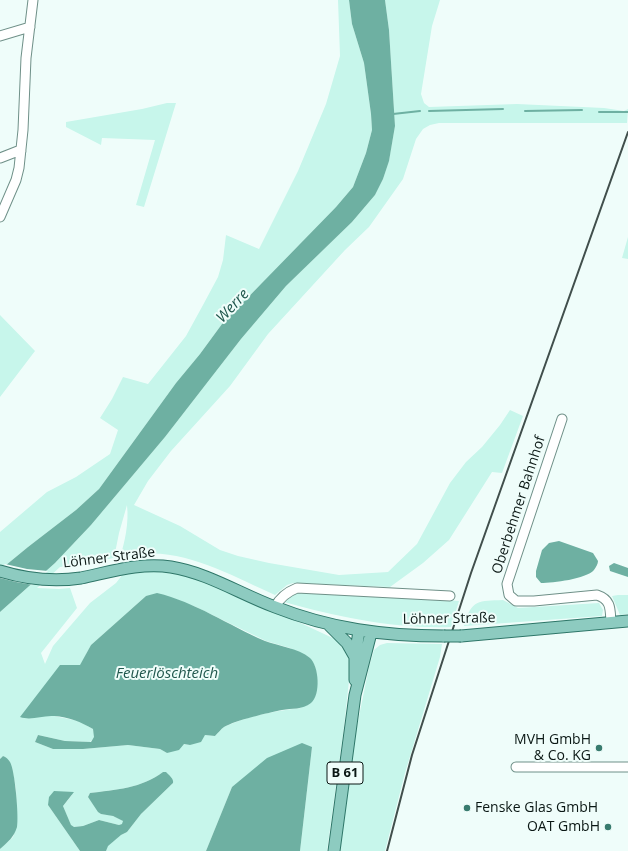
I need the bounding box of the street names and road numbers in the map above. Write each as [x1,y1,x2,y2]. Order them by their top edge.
street label: Oberbehmer Bahnhof [489,434,549,576]
street label: Löhner Straße [62,544,156,572]
street label: Löhner Straße [402,610,496,628]
road number: B 61 [327,762,363,784]

